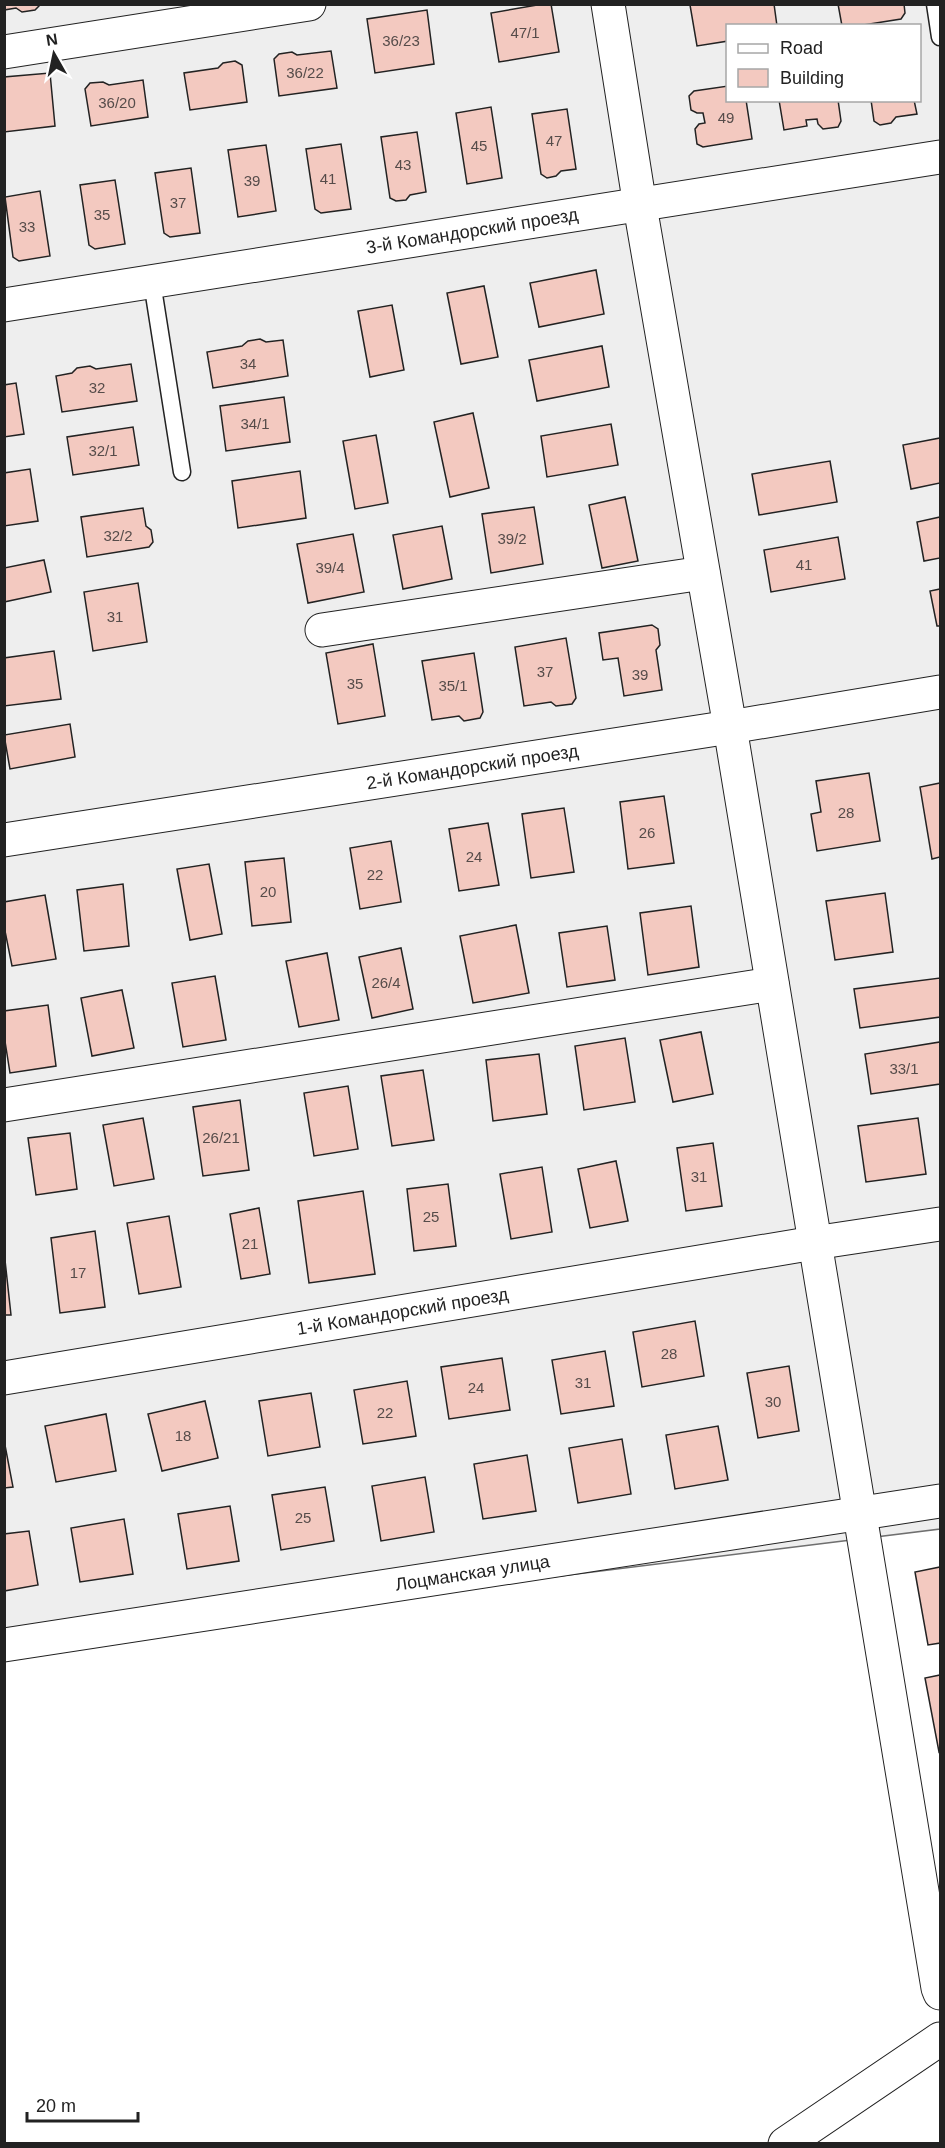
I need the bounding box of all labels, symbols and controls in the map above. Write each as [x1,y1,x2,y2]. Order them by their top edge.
north arrow [24,24,84,84]
house number: 47/1 [510,24,540,41]
legend [726,24,921,102]
text: N [45,30,59,49]
house number: 36/23 [382,32,420,49]
text: Road [780,38,823,58]
house number: 36/22 [286,64,324,81]
text: Building [780,68,844,88]
house number: 36/20 [98,94,136,111]
house number: 49 [718,109,734,126]
house number: 47 [546,132,562,149]
house number: 45 [471,137,487,154]
house number: 43 [395,156,411,173]
house number: 41 [320,170,336,187]
house number: 39 [244,172,260,189]
house number: 37 [170,194,186,211]
street label: 3-й Командорский проезд [365,204,580,258]
house number: 35 [94,206,110,223]
house number: 33 [19,218,35,235]
house number: 34 [240,355,256,372]
house number: 32 [89,379,105,396]
house number: 34/1 [240,415,270,432]
house number: 32/1 [88,442,118,459]
house number: 32/2 [103,527,133,544]
house number: 39/2 [497,530,527,547]
house number: 41 [796,556,812,573]
house number: 39/4 [315,559,345,576]
house number: 31 [107,608,123,625]
house number: 37 [537,663,553,680]
house number: 39 [632,666,648,683]
house number: 35 [347,675,363,692]
house number: 35/1 [438,677,468,694]
street label: 2-й Командорский проезд [365,741,580,793]
house number: 28 [838,804,854,821]
house number: 26 [639,824,655,841]
house number: 24 [466,848,482,865]
house number: 22 [367,866,383,883]
house number: 20 [260,883,276,900]
house number: 26/4 [371,974,401,991]
house number: 33/1 [889,1060,919,1077]
house number: 26/21 [202,1129,240,1146]
house number: 31 [691,1168,707,1185]
house number: 25 [423,1208,439,1225]
house number: 21 [242,1235,258,1252]
house number: 17 [70,1264,86,1281]
street label: 1-й Командорский проезд [295,1284,510,1339]
house number: 28 [661,1345,677,1362]
house number: 31 [575,1374,591,1391]
house number: 24 [468,1379,484,1396]
house number: 30 [765,1393,781,1410]
house number: 22 [377,1404,393,1421]
house number: 18 [175,1427,191,1444]
house number: 25 [295,1509,311,1526]
street label: Лоцманская улица [394,1551,552,1595]
scale bar [27,2085,138,2123]
text: 20 m [36,2096,76,2116]

